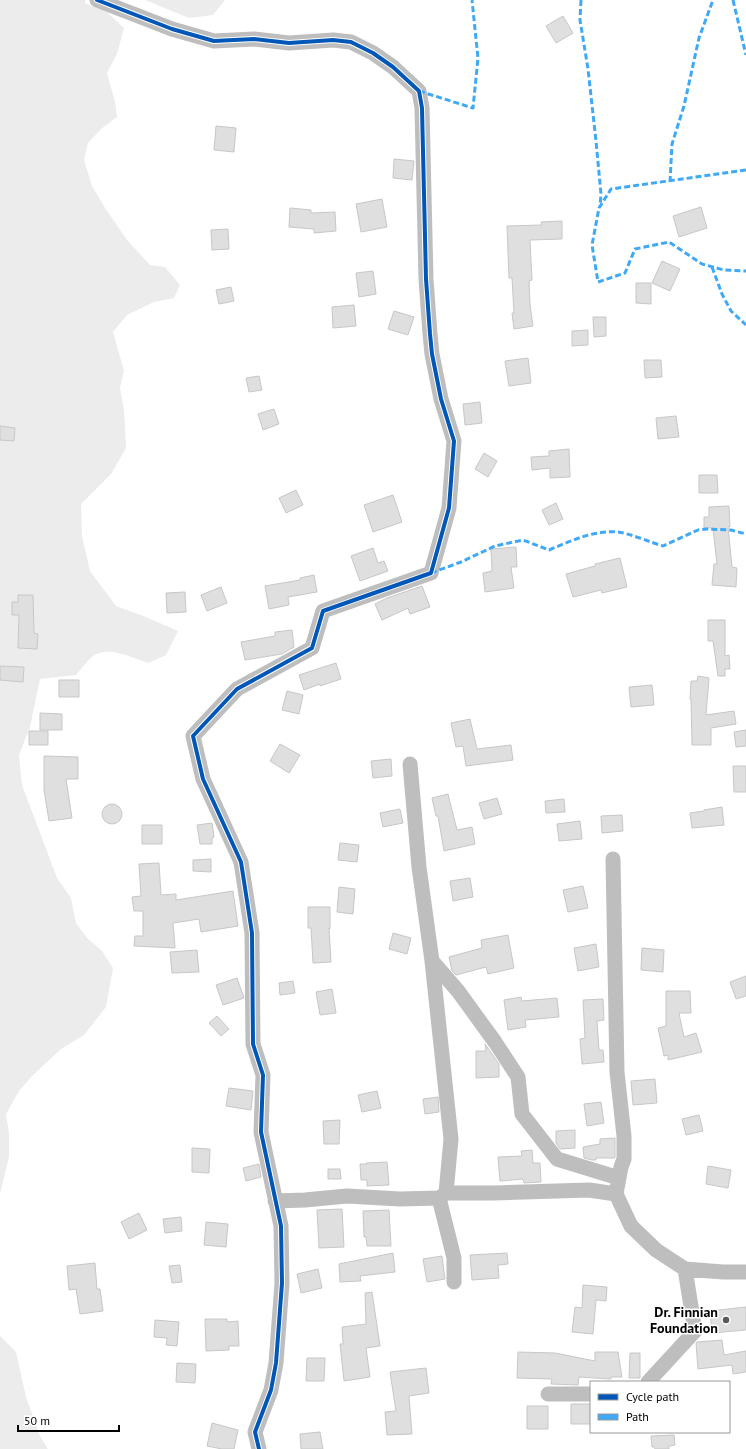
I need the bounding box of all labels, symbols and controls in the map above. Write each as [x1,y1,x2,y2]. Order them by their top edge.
place label: Dr. Finnian Foundation [650,1303,718,1337]
marker: Dr. Finnian Foundation [721,1315,731,1325]
legend [590,1381,730,1433]
text: Cycle path [626,1389,679,1404]
scale bar [18,1407,119,1433]
text: Path [626,1409,649,1424]
text: 50 m [24,1413,50,1428]

